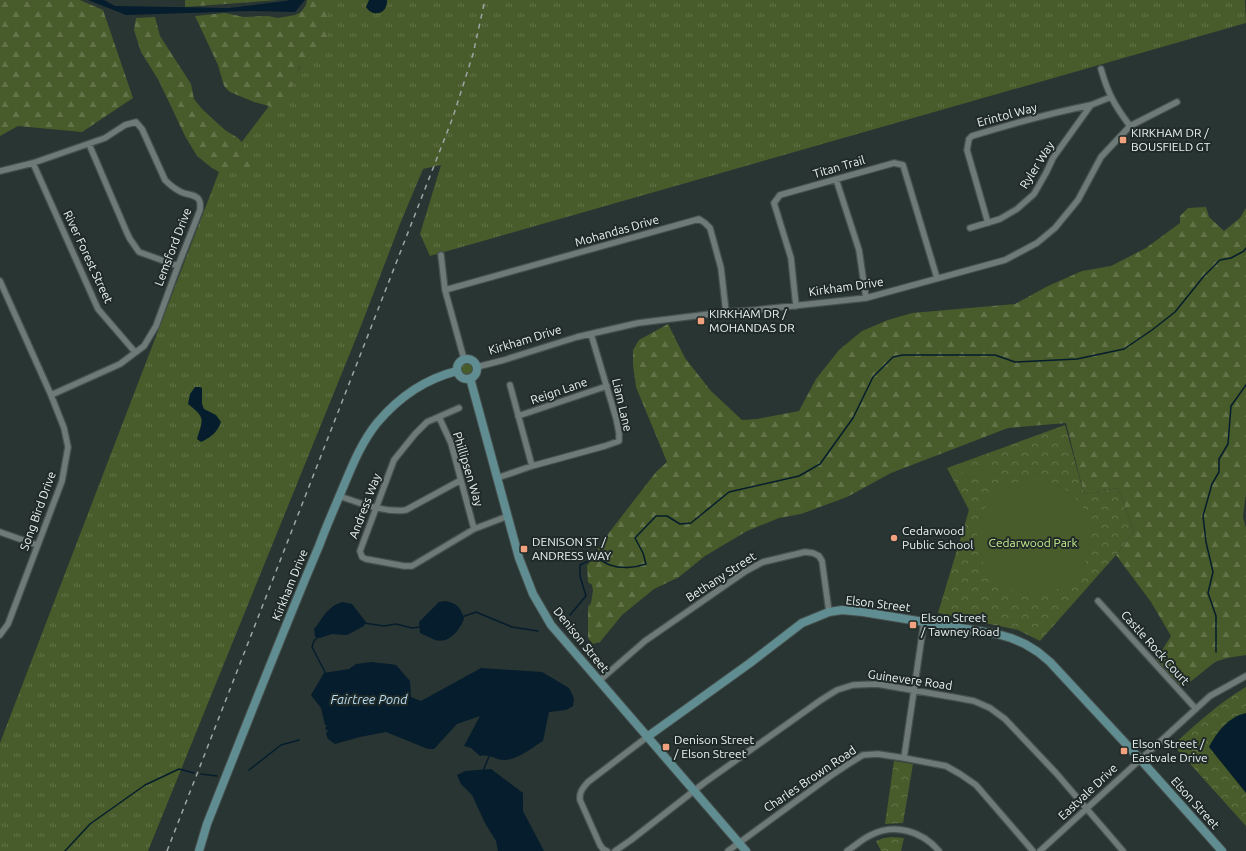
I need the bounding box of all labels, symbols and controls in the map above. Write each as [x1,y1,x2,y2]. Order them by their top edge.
street label: Erintol Way [976,100,1038,129]
place label: KIRKHAM DR / BOUSFIELD GT [1131,126,1211,153]
marker: KIRKHAM DR / BOUSFIELD GT [1118,135,1128,145]
street label: Ryler Way [1017,139,1056,191]
street label: Titan Trail [811,153,866,180]
street label: Lemsford Drive [152,206,193,288]
street label: River Forest Street [61,208,116,305]
street label: Mohandas Drive [573,212,660,249]
street label: Kirkham Drive [808,275,884,298]
place label: KIRKHAM DR / MOHANDAS DR [709,307,795,334]
marker: KIRKHAM DR / MOHANDAS DR [696,316,706,326]
street label: Kirkham Drive [487,322,563,357]
street label: Reign Lane [529,375,589,406]
street label: Liam Lane [610,377,635,433]
street label: Phillipsen Way [451,430,486,508]
street label: Song Bird Drive [17,470,58,552]
street label: Andress Way [346,471,383,540]
place label: Cedarwood Public School [902,524,973,551]
marker: Cedarwood Public School [889,533,899,543]
place label: DENISON ST / ANDRESS WAY [532,535,611,562]
park label: Cedarwood Park [989,536,1077,549]
marker: DENISON ST / ANDRESS WAY [519,544,529,554]
street label: Kirkham Drive [269,547,310,622]
street label: Bethany Street [683,549,758,604]
street label: Elson Street [845,593,911,614]
street label: Denison Street [551,604,612,675]
street label: Castle Rock Court [1119,608,1192,688]
place label: Elson Street / Tawney Road [920,611,1000,638]
marker: Elson Street / Tawney Road [908,620,918,630]
street label: Guinevere Road [867,667,953,692]
water label: Fairtree Pond [330,692,408,706]
place label: Denison Street / Elson Street [673,733,754,760]
place label: Elson Street / Eastvale Drive [1132,737,1208,764]
marker: Denison Street / Elson Street [661,742,671,752]
street label: Charles Brown Road [761,743,858,814]
marker: Elson Street / Eastvale Drive [1119,746,1129,756]
street label: Eastvale Drive [1056,761,1120,822]
street label: Elson Street [1169,774,1222,831]

